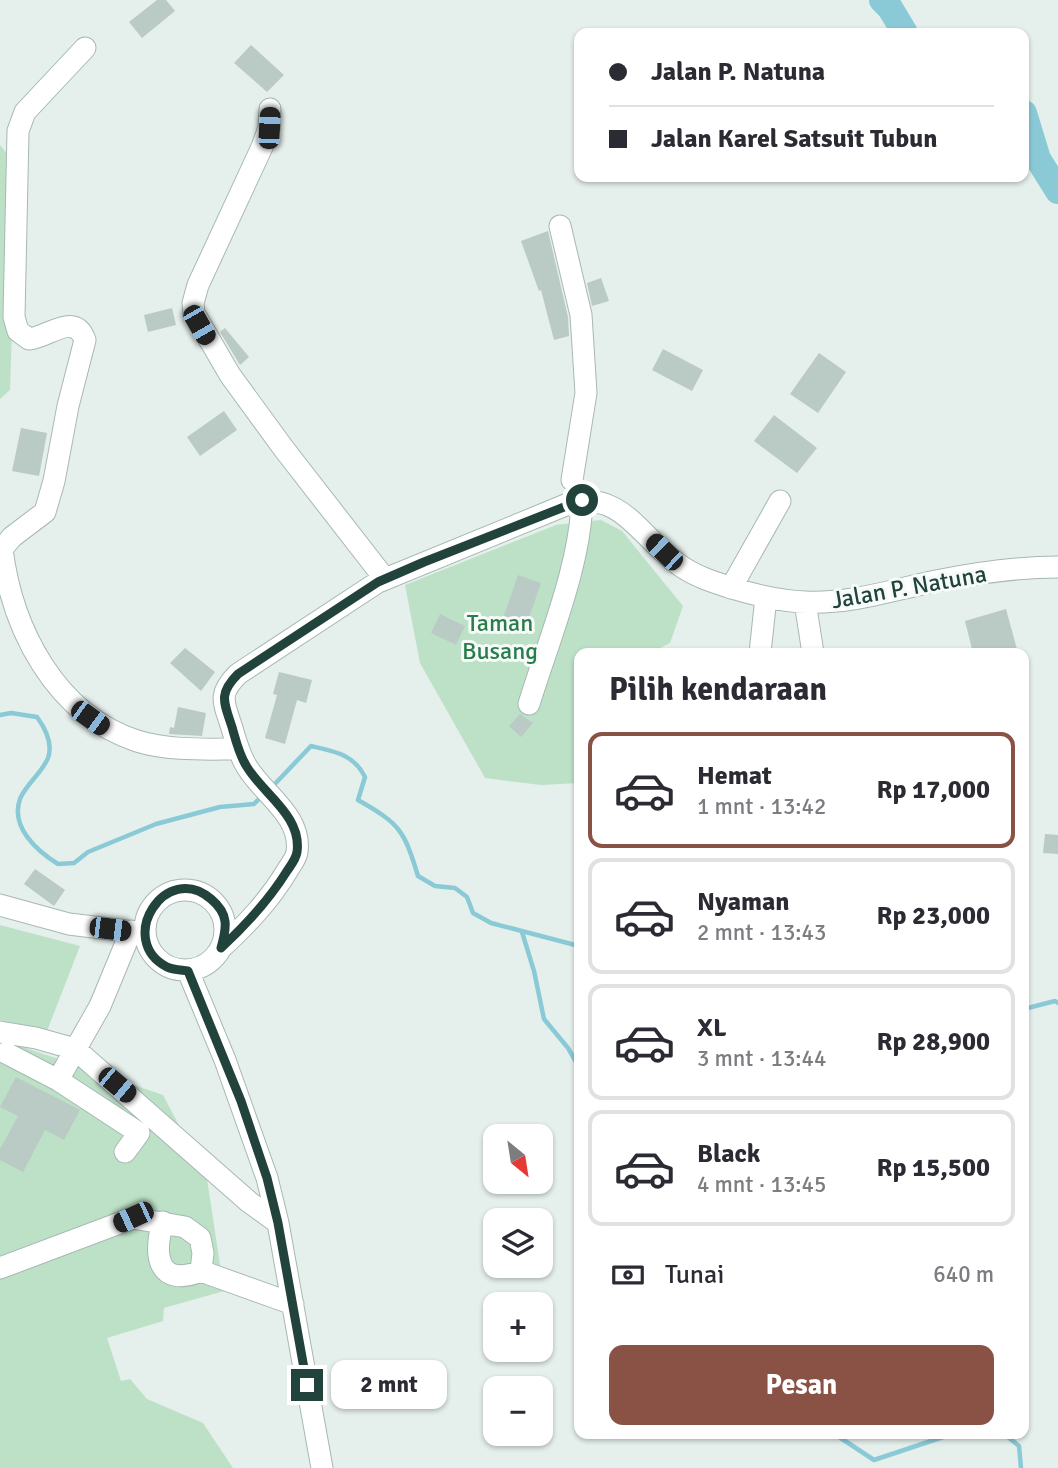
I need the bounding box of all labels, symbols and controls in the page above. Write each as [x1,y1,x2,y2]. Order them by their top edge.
text: Jalan P. Natuna [651,56,825,88]
car [258,106,281,150]
text: Jalan Karel Satsuit Tubun [651,123,938,155]
car [180,302,219,348]
route start [566,484,598,516]
car [642,530,687,574]
street label: Jalan P. Natuna [829,559,989,615]
park label: Taman Busang [462,608,538,666]
text: Pilih kendaraan [609,670,827,709]
car [67,697,114,739]
icon: car [613,759,676,822]
text: Hemat [697,760,772,792]
text: Rp 17,000 [876,774,990,806]
text: 1 mnt · 13:42 [697,792,826,821]
icon: car [613,885,676,948]
text: Nyaman [697,886,790,918]
text: Rp 23,000 [876,900,990,932]
car [88,916,133,942]
text: 2 mnt · 13:43 [697,918,826,947]
icon: car [613,1011,676,1074]
text: XL [697,1012,727,1044]
text: Rp 28,900 [876,1026,990,1058]
text: 3 mnt · 13:44 [697,1044,826,1073]
car [95,1063,140,1107]
north arrow [483,1124,553,1194]
map controls [483,1124,553,1446]
icon: car [613,1137,676,1200]
text: Black [697,1138,760,1170]
text: Rp 15,500 [876,1152,990,1184]
text: 4 mnt · 13:45 [697,1170,826,1199]
car [110,1199,157,1235]
button: layers [483,1208,553,1278]
icon: cash [609,1256,647,1294]
text: Tunai [665,1259,724,1291]
text: 640 m [933,1260,994,1289]
button: + [483,1292,553,1362]
button: Pesan [609,1345,994,1425]
callout: 2 mnt [332,1360,447,1410]
route end [291,1369,323,1401]
text: 2 mnt [360,1370,418,1399]
button: − [483,1376,553,1446]

